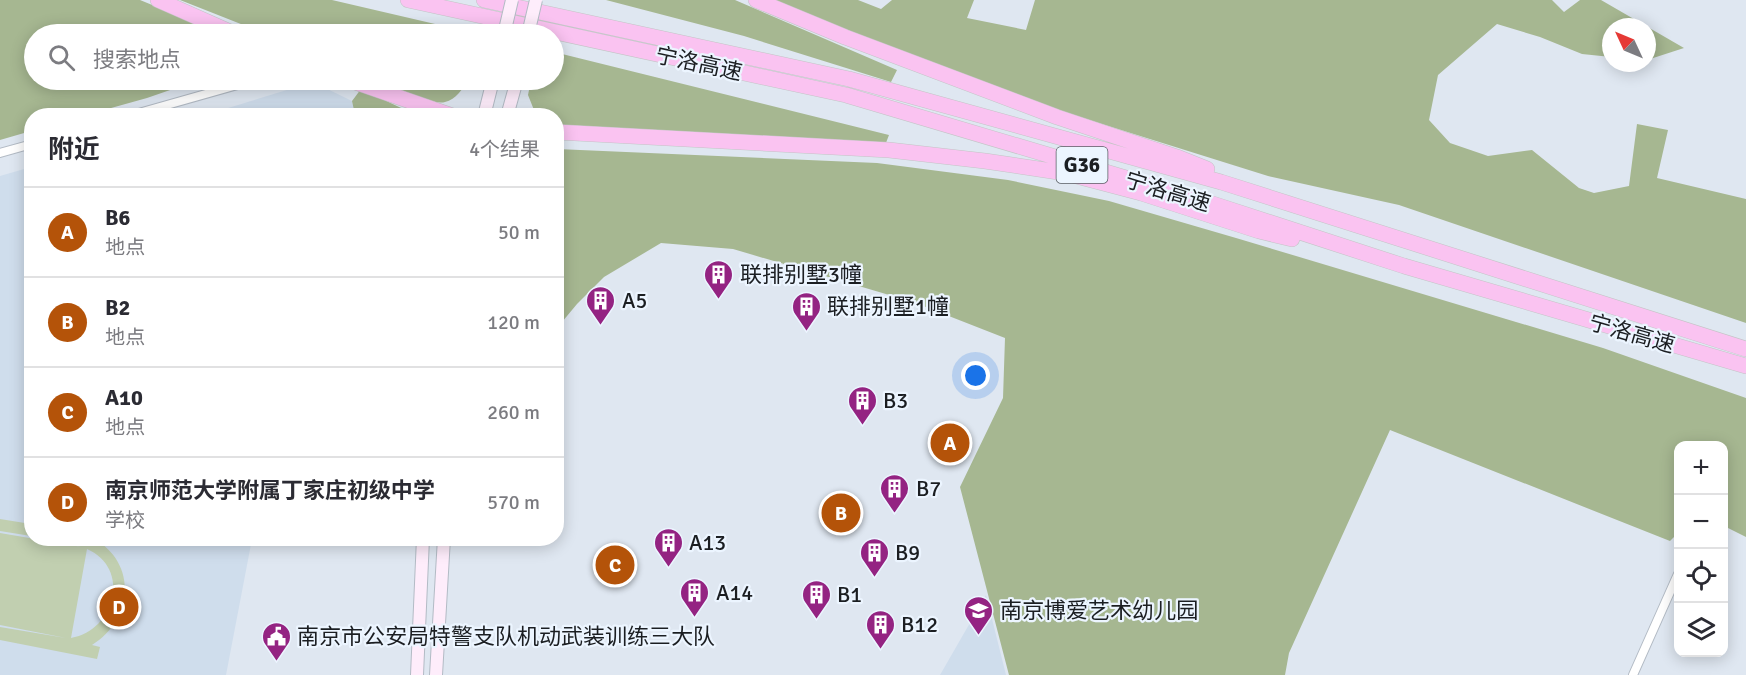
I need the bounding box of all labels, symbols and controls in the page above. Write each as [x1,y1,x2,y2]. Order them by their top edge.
north arrow [1602,18,1656,72]
search box [24,24,564,90]
icon: search [45,41,78,74]
street label: 宁洛高速 [653,41,745,86]
text: 搜索地点 [93,46,181,73]
text: 附近 [48,134,100,166]
text: 4个结果 [469,137,540,162]
road number: G36 [1056,147,1108,183]
street label: 宁洛高速 [1122,166,1214,217]
text: B6 [105,204,130,231]
text: A [61,220,74,245]
text: 50 m [498,220,540,245]
text: 地点 [105,235,145,260]
building icon: 联排别墅3幢 [703,258,735,300]
place label: 联排别墅3幢 [740,261,862,288]
building icon: A5 [585,284,617,326]
place label: A5 [622,287,647,314]
building icon: 联排别墅1幢 [790,290,822,332]
place label: 联排别墅1幢 [827,293,949,320]
text: B2 [105,294,130,321]
street label: 宁洛高速 [1586,308,1678,359]
text: B [61,310,74,335]
text: 120 m [487,310,540,335]
text: 地点 [105,325,145,350]
your location [961,361,990,390]
text: A10 [105,384,143,411]
building icon: B3 [846,384,878,426]
place label: B3 [883,387,908,414]
text: C [61,400,74,425]
text: 260 m [487,400,540,425]
text: 地点 [105,415,145,440]
pin: A [930,420,970,466]
map controls [1674,441,1728,657]
button: + [1674,441,1728,495]
building icon: B7 [879,472,911,514]
place label: B7 [916,475,941,502]
text: 南京师范大学附属丁家庄初级中学 [105,477,435,504]
text: D [61,490,74,515]
text: 570 m [487,490,540,515]
pin: B [822,490,860,536]
button: − [1674,495,1728,549]
text: 学校 [105,508,145,533]
building icon: A13 [652,526,684,568]
place label: A13 [689,529,726,556]
building icon: B9 [858,536,890,578]
place label: B9 [895,539,920,566]
pin: C [596,542,634,588]
button: locate [1674,549,1728,603]
building icon: A14 [679,576,711,618]
building icon: B1 [800,578,832,620]
place label: A14 [716,579,753,606]
place label: B1 [837,581,862,608]
pin: D [100,584,138,630]
school or university icon: 南京博爱艺术幼儿园 [963,594,995,636]
place label: 南京博爱艺术幼儿园 [1000,597,1198,624]
button: layers [1674,603,1728,657]
building icon: B12 [864,608,896,650]
place label: B12 [901,611,938,638]
public building icon: 南京市公安局特警支队机动武装训练三大队 [260,620,292,662]
place label: 南京市公安局特警支队机动武装训练三大队 [297,623,715,650]

